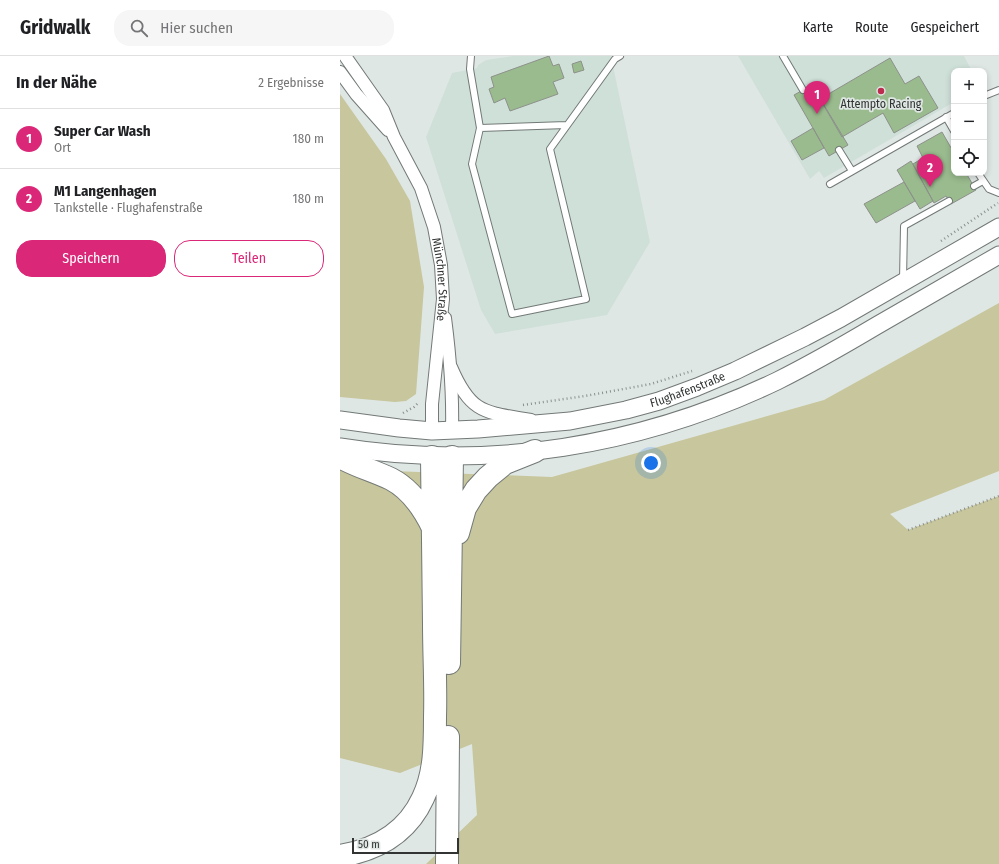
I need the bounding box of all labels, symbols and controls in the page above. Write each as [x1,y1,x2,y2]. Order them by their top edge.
search box [114,10,394,46]
text: Gridwalk [20,16,90,39]
icon: search [128,17,150,39]
text: Hier suchen [160,19,233,37]
text: Karte [803,19,833,36]
text: Route [855,19,888,36]
text: Gespeichert [910,19,979,36]
map controls [951,68,987,176]
button: + [951,68,987,104]
text: In der Nähe [16,72,97,93]
text: 2 Ergebnisse [258,75,324,90]
pin: 1 [804,81,830,114]
marker: Attempto Racing [876,86,886,96]
place label: Attempto Racing [841,97,922,111]
button: − [951,104,987,140]
text: Super Car Wash [54,122,151,140]
text: 1 [26,131,32,146]
text: 180 m [293,131,324,146]
text: Ort [54,140,71,155]
button: locate [951,140,987,176]
pin: 2 [917,154,943,187]
text: M1 Langenhagen [54,182,157,200]
text: 2 [26,191,32,206]
text: 180 m [293,191,324,206]
text: Tankstelle · Flughafenstraße [54,200,203,215]
street label: Münchner Straße [429,237,450,322]
button: Speichern [16,240,166,277]
button: Teilen [174,240,324,277]
street label: Flughafenstraße [648,369,727,410]
your location [641,453,661,473]
scale bar [352,836,459,855]
text: 50 m [358,838,380,851]

